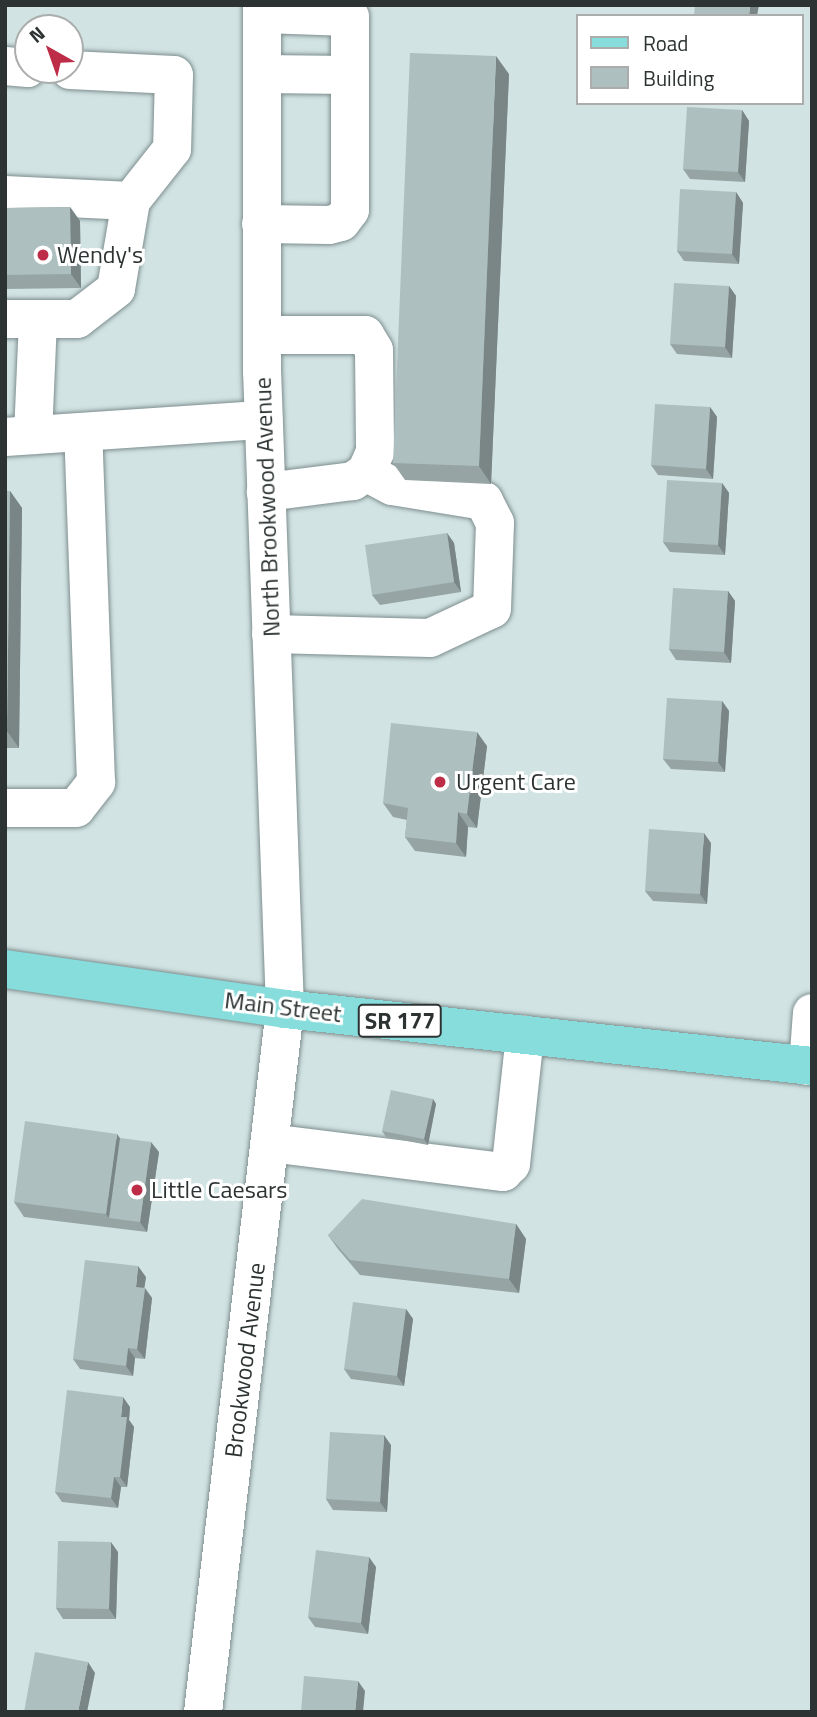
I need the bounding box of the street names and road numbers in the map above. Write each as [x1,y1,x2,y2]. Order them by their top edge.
street label: North Brookwood Avenue [248,377,286,637]
street label: Main Street [223,986,343,1028]
road number: SR 177 [356,1002,444,1040]
street label: Brookwood Avenue [219,1261,271,1459]

